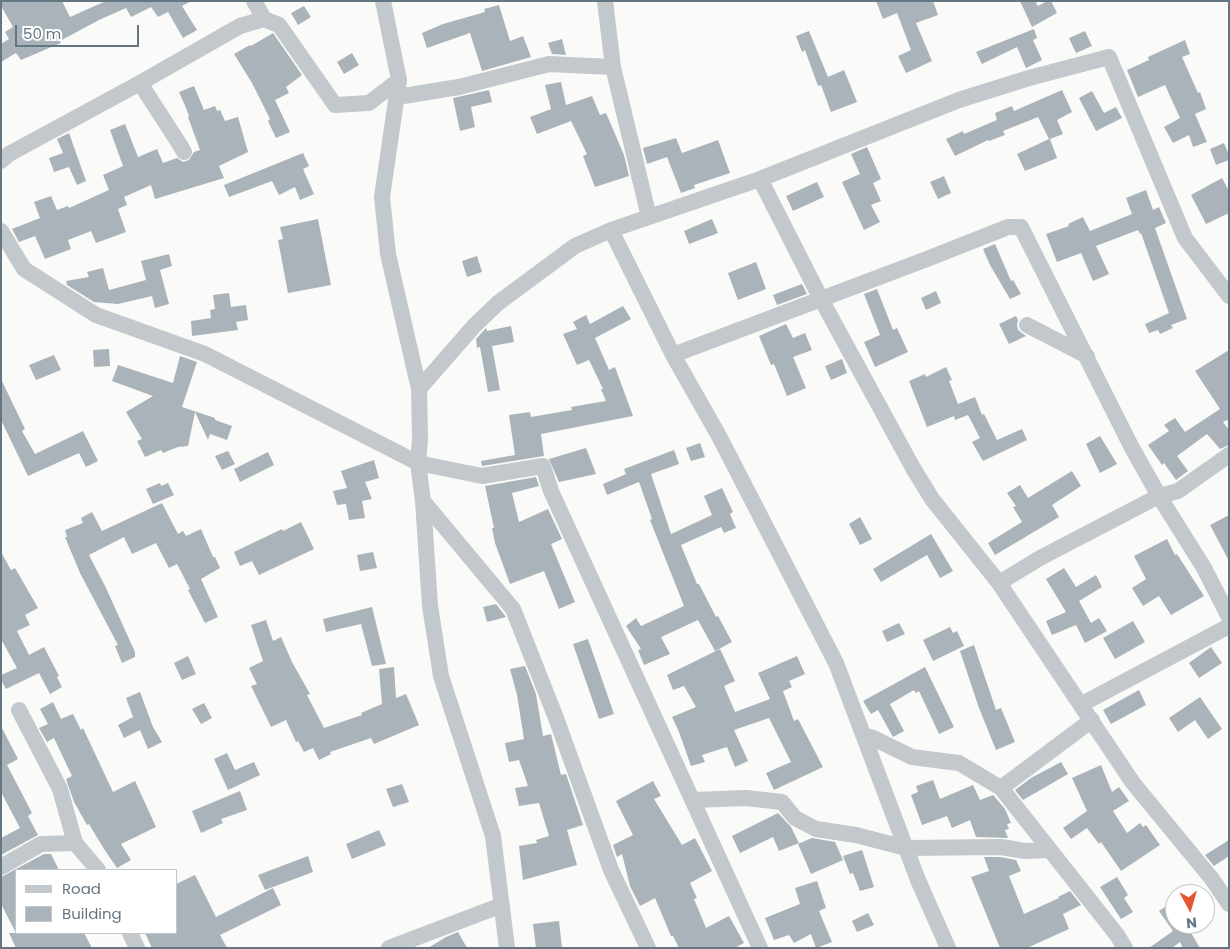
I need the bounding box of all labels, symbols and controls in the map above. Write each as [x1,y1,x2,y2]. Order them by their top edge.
scale bar [18,15,141,47]
text: 50 m [23,23,61,44]
legend [15,869,178,934]
text: Road [62,878,101,899]
north arrow [1165,884,1215,934]
text: Building [62,903,122,924]
text: N [1185,912,1198,933]

